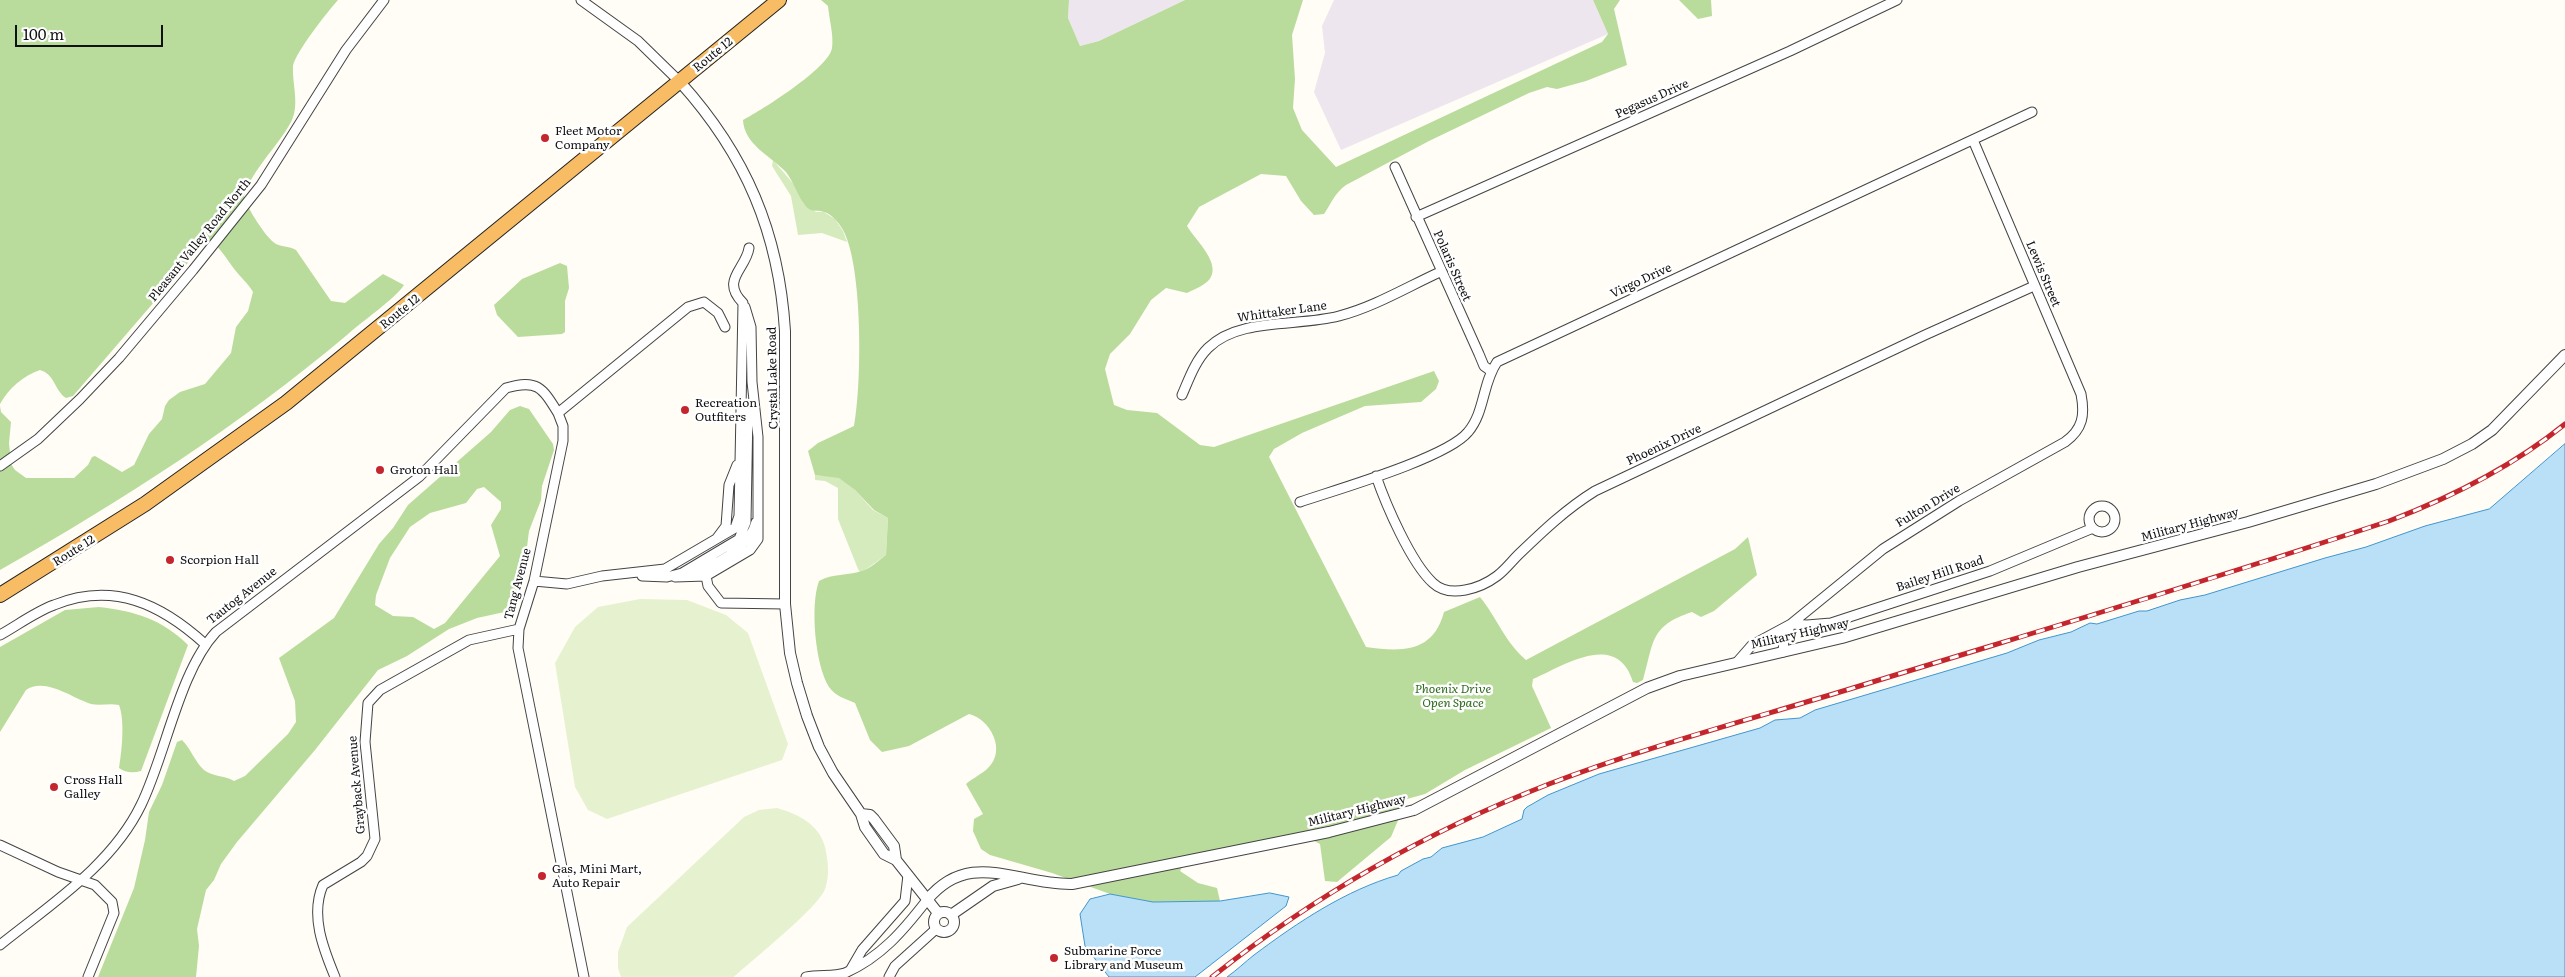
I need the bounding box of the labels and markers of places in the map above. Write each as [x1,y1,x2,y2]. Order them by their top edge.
place label: Fleet Motor Company [555,124,622,152]
marker: Fleet Motor Company [539,132,551,144]
place label: Recreation Outfiters [695,396,757,424]
marker: Recreation Outfiters [679,404,691,416]
place label: Groton Hall [390,463,458,477]
marker: Groton Hall [374,464,386,476]
place label: Scorpion Hall [180,553,259,567]
marker: Scorpion Hall [164,554,176,566]
place label: Cross Hall Galley [64,773,123,801]
marker: Cross Hall Galley [48,781,60,793]
place label: Gas, Mini Mart, Auto Repair [552,862,642,890]
marker: Gas, Mini Mart, Auto Repair [536,870,548,882]
place label: Submarine Force Library and Museum [1064,944,1183,972]
marker: Submarine Force Library and Museum [1048,952,1060,964]

